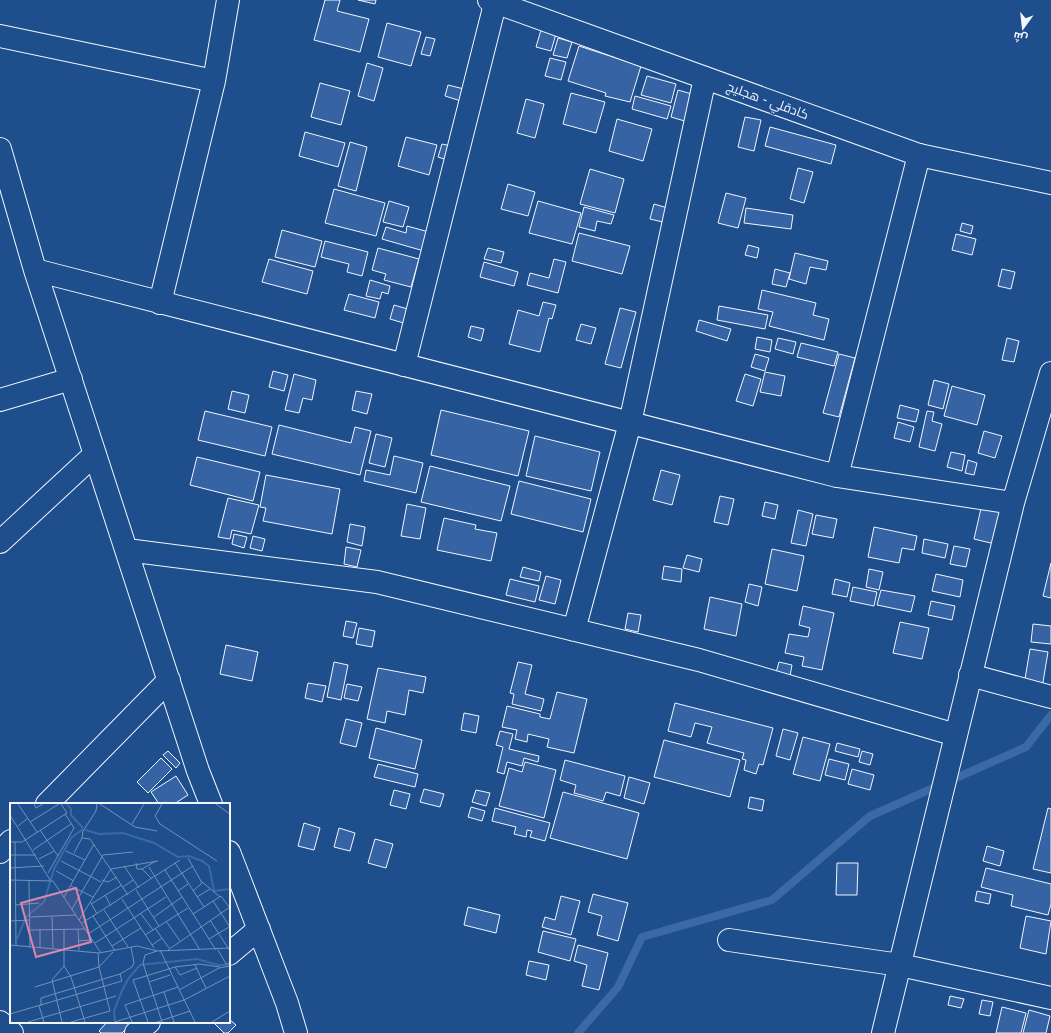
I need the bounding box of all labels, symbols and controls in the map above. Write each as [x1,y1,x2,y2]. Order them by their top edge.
north arrow [1003,8,1043,48]
text: ش [1012,29,1029,45]
street label: كادقلي - هجليج [724,79,811,125]
inset map [10,803,230,1023]

